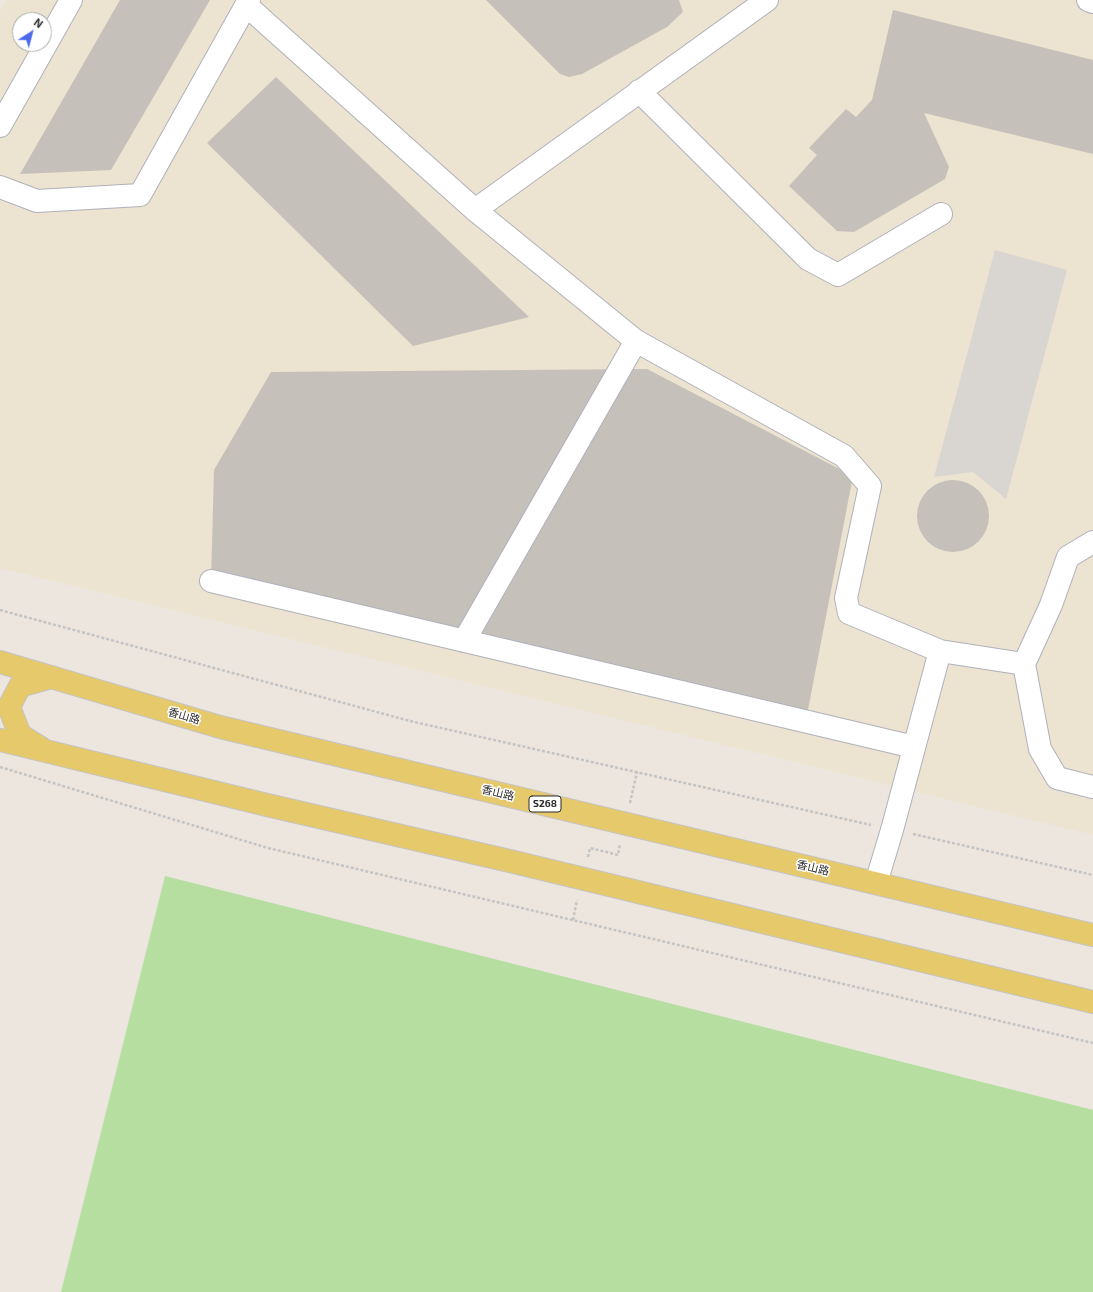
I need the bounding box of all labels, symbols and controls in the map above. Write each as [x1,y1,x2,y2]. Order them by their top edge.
north arrow [12,12,52,52]
text: N [32,15,46,30]
street label: 香山路 [166,705,202,727]
street label: 香山路 [480,783,516,803]
road number: S268 [529,796,561,812]
street label: 香山路 [795,858,831,878]

